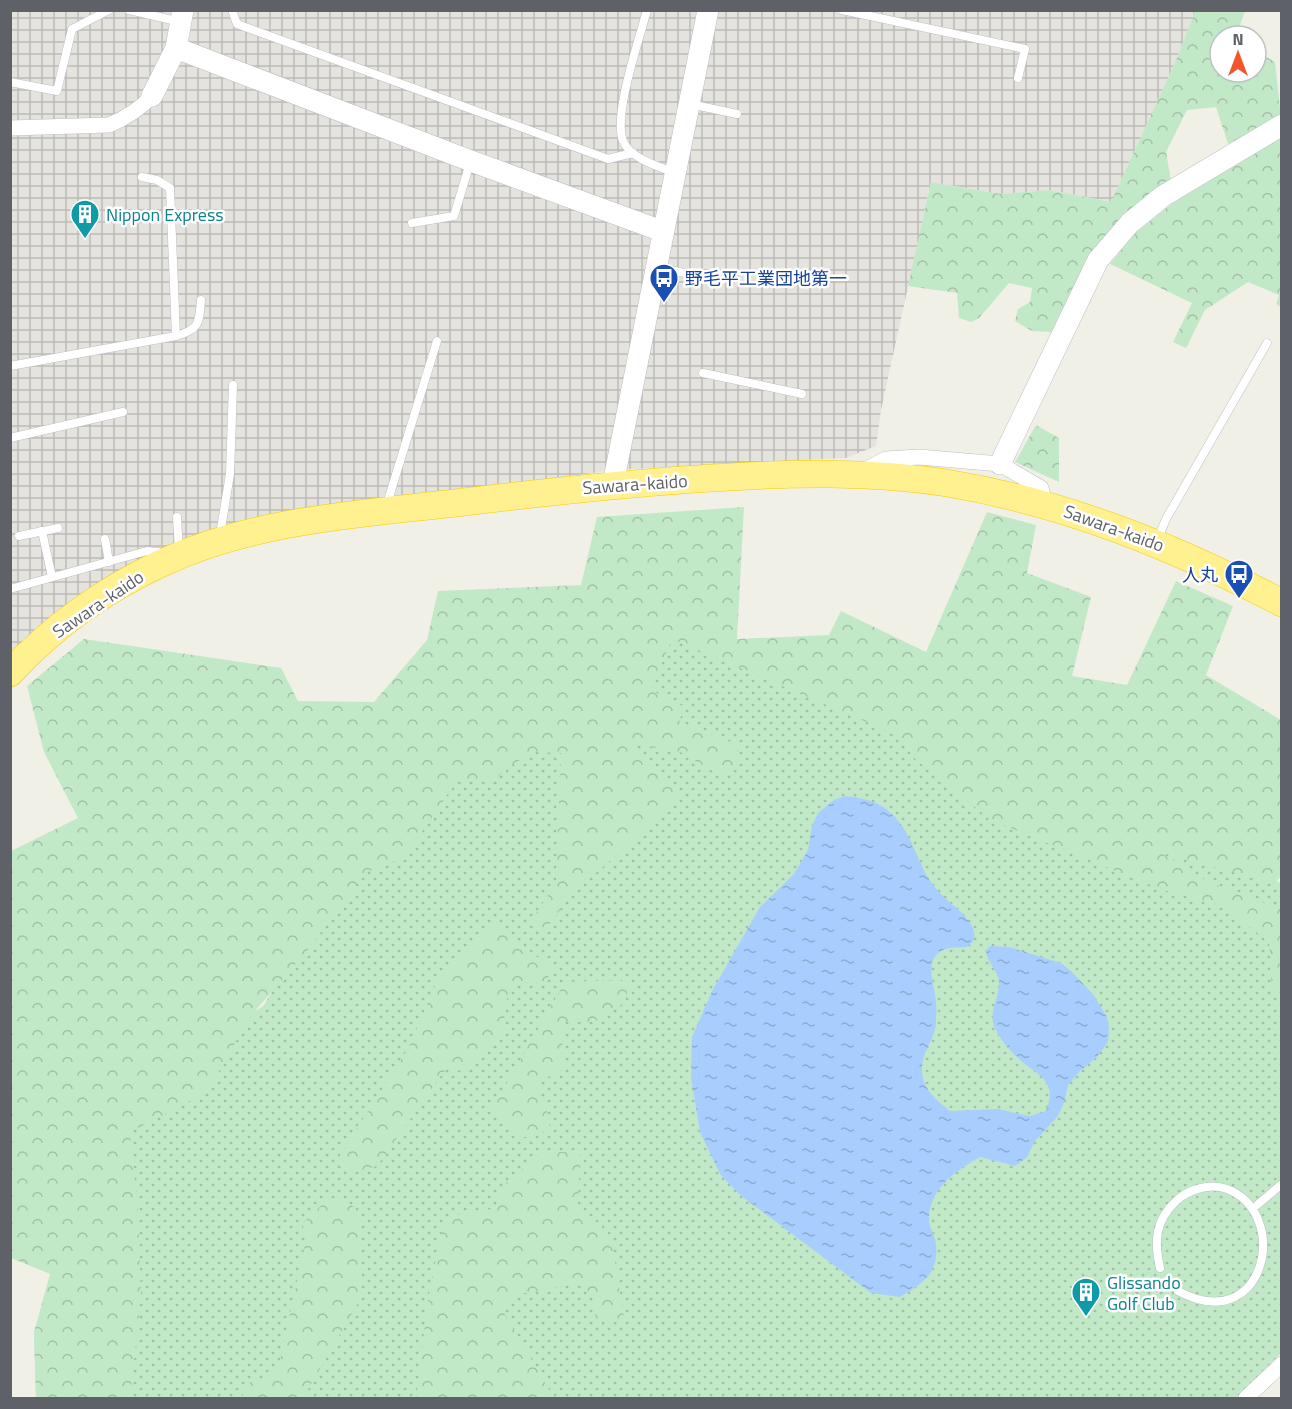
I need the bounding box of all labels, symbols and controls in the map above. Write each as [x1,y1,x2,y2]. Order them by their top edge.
north arrow [1208,24,1268,84]
text: N [1232,27,1244,51]
building icon: Nippon Express [69,198,101,240]
place label: Nippon Express [106,201,224,228]
bus stop icon: 野毛平工業団地第一 [648,262,680,304]
place label: 野毛平工業団地第一 [685,265,847,292]
street label: Sawara-kaido [582,467,688,501]
street label: Sawara-kaido [1060,497,1168,559]
bus stop icon: 人丸 [1223,558,1255,600]
place label: 人丸 [1182,561,1218,588]
street label: Sawara-kaido [47,563,149,645]
place label: Glissando Golf Club [1107,1269,1181,1317]
building icon: Glissando Golf Club [1070,1276,1102,1318]

